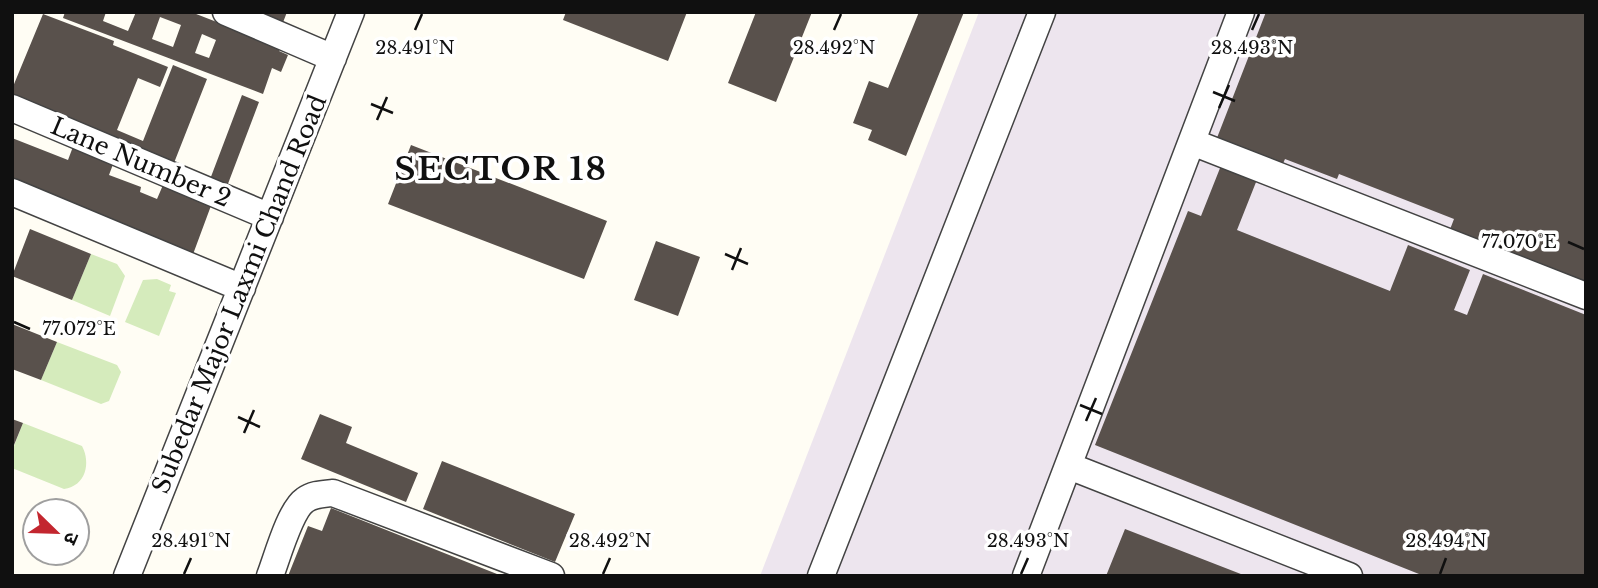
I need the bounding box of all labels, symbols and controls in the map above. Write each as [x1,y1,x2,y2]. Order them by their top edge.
text: 28.491°N [375,37,455,59]
text: 28.492°N [793,37,875,59]
text: 28.493°N [1211,37,1293,59]
street label: Subedar Major Laxmi Chand Road [146,91,332,497]
street label: Lane Number 2 [47,111,235,213]
district label: SECTOR 18 [394,149,608,189]
text: 77.070°E [1481,231,1557,253]
text: 77.072°E [42,318,116,340]
north arrow [21,497,91,567]
text: उ [58,529,84,549]
text: 28.491°N [151,530,231,552]
text: 28.492°N [569,530,651,552]
text: 28.493°N [987,530,1069,552]
text: 28.494°N [1405,530,1487,552]

